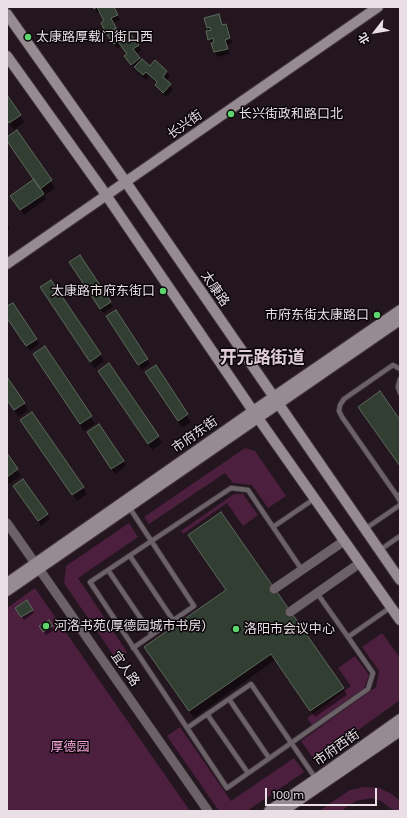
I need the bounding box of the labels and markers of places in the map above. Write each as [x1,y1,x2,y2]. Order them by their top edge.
place label: 太康路厚载门街口西 [36,29,153,45]
marker: 太康路厚载门街口西 [23,32,33,42]
place label: 长兴街政和路口北 [239,106,343,122]
marker: 长兴街政和路口北 [226,109,236,119]
place label: 太康路市府东街口 [51,283,155,299]
marker: 太康路市府东街口 [158,286,168,296]
place label: 市府东街太康路口 [265,307,369,323]
marker: 市府东街太康路口 [372,310,382,320]
place label: 河洛书苑(厚德园城市书房) [54,618,206,634]
marker: 河洛书苑(厚德园城市书房) [41,621,51,631]
place label: 洛阳市会议中心 [244,621,335,637]
marker: 洛阳市会议中心 [231,624,241,634]

